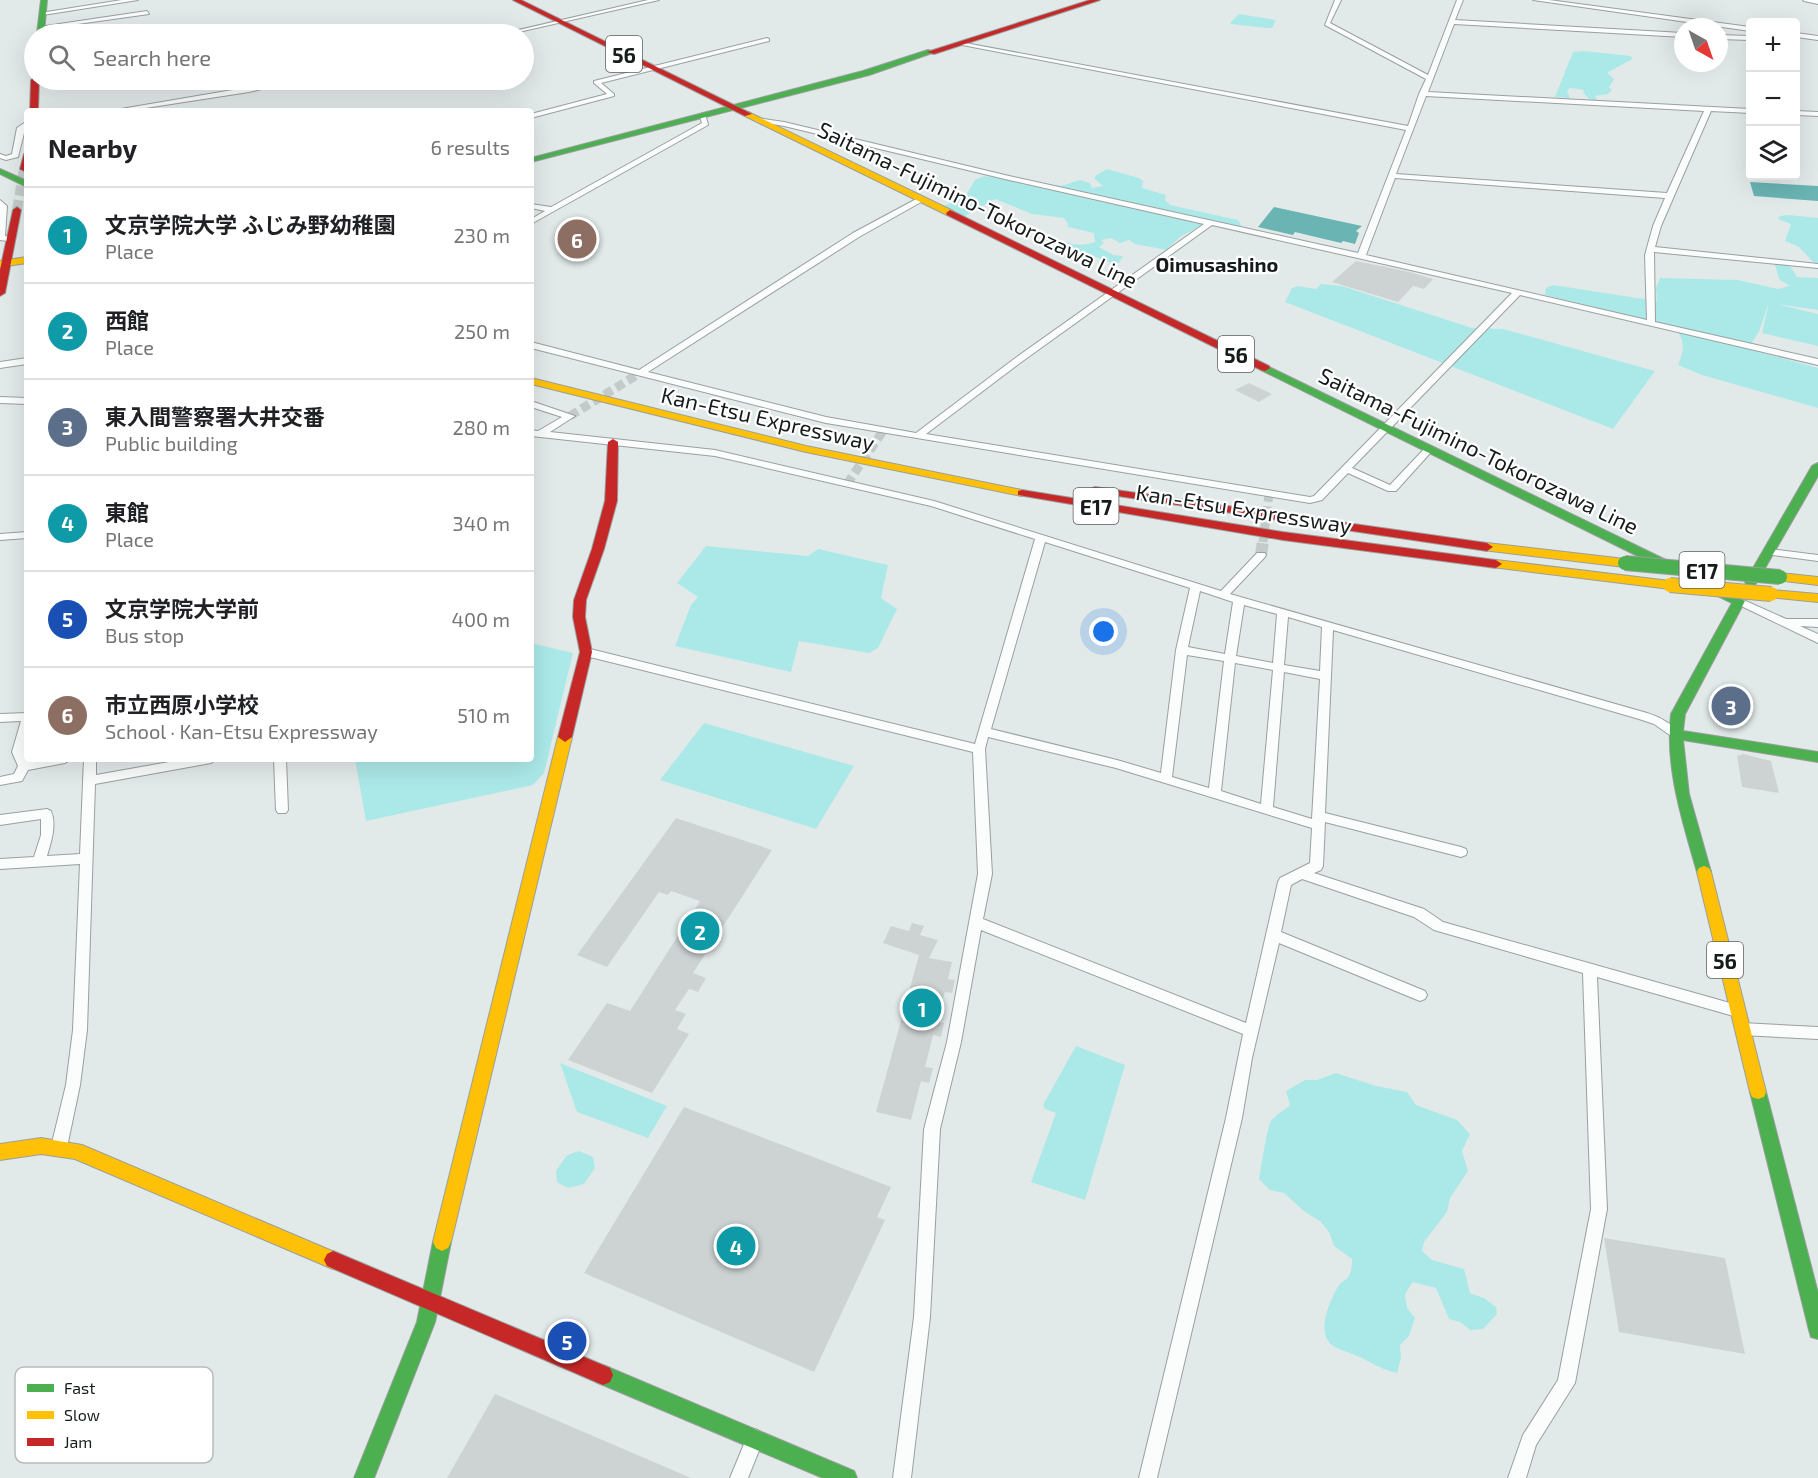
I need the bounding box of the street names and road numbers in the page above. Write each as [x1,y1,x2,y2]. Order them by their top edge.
road number: 56 [606,36,642,72]
street label: Saitama-Fujimino-Tokorozawa Line [814,115,1142,294]
road number: 56 [1218,336,1254,372]
street label: Saitama-Fujimino-Tokorozawa Line [1315,361,1643,540]
street label: Kan-Etsu Expressway [659,381,878,455]
street label: Kan-Etsu Expressway [1134,478,1354,538]
road number: E17 [1074,488,1118,524]
road number: E17 [1680,552,1724,588]
road number: 56 [1707,942,1743,978]

